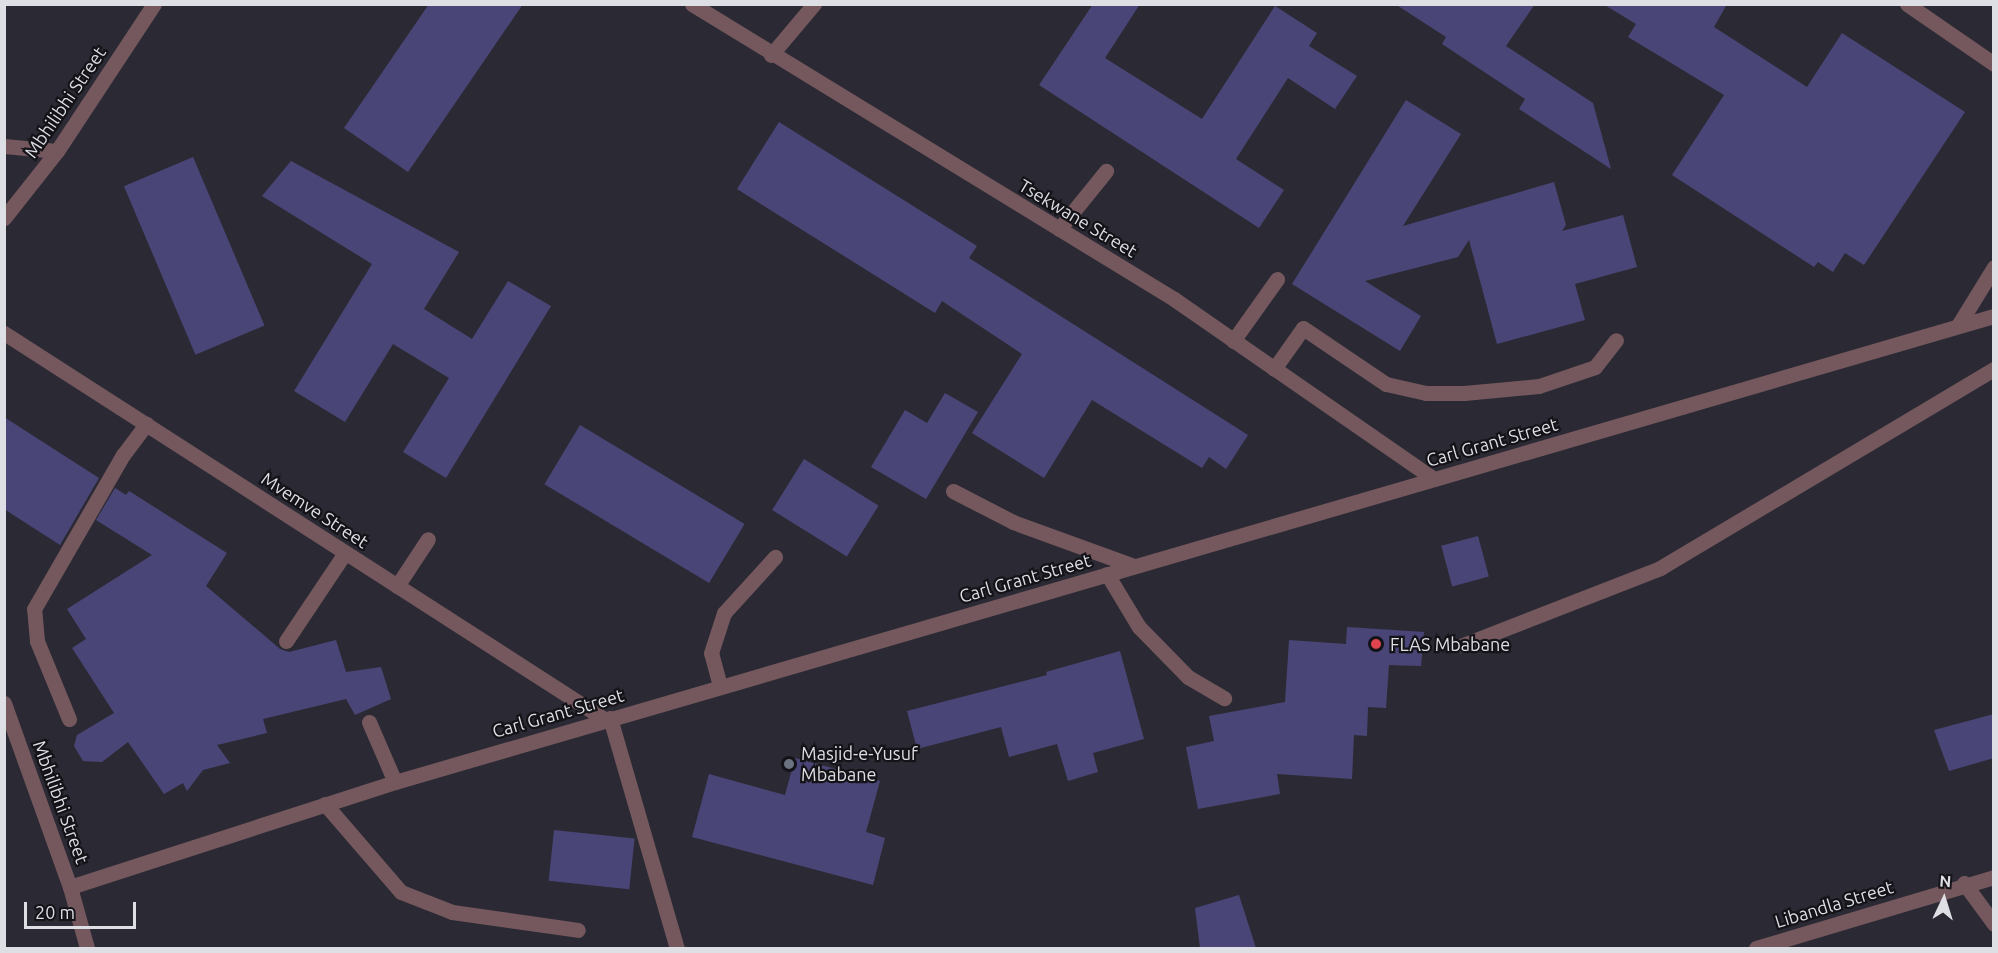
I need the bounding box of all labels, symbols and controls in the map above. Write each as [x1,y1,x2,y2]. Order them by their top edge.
street label: Mbhilibhi Street [20,42,110,162]
street label: Tsekwane Street [1015,174,1141,262]
street label: Carl Grant Street [1424,413,1560,471]
street label: Mvemve Street [258,467,372,553]
street label: Carl Grant Street [957,549,1093,607]
place label: FLAS Mbabane [1390,633,1510,655]
marker: FLAS Mbabane [1367,635,1385,653]
street label: Carl Grant Street [490,684,626,742]
street label: Mbhilibhi Street [29,737,93,867]
place label: Masjid-e-Yusuf Mbabane [801,743,918,786]
marker: Masjid-e-Yusuf Mbabane [782,757,796,771]
north arrow [1914,869,1974,929]
text: N [1939,872,1952,890]
street label: Libandla Street [1772,876,1896,932]
scale bar [27,890,140,928]
text: 20 m [35,902,75,922]

